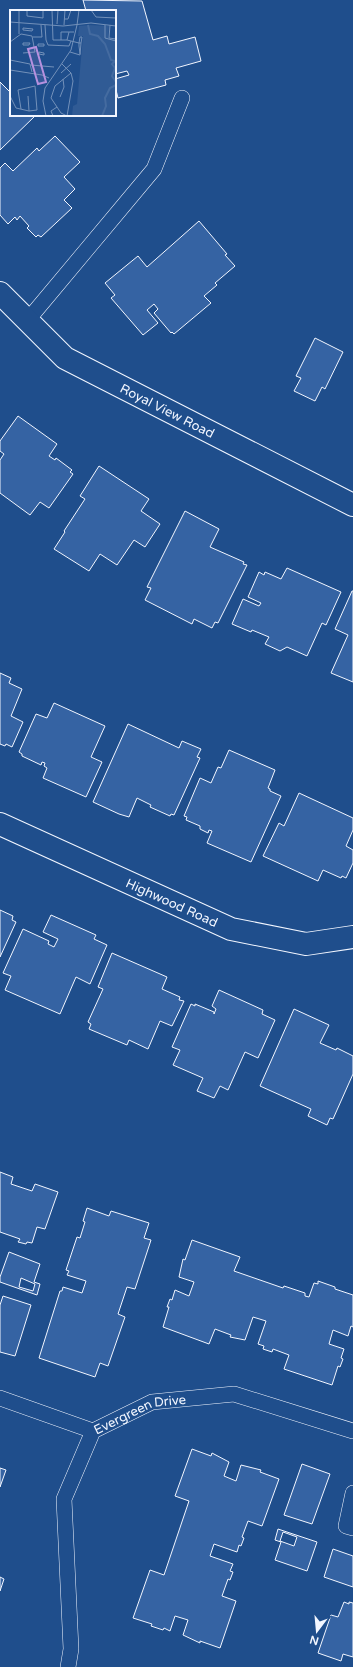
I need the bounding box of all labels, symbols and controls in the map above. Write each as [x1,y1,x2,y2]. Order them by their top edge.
inset map [10,10,116,116]
street label: Royal View Road [117,380,217,442]
street label: Highwood Road [123,875,220,931]
street label: Evergreen Drive [91,1392,187,1438]
north arrow [297,1611,337,1651]
text: N [308,1633,320,1648]

